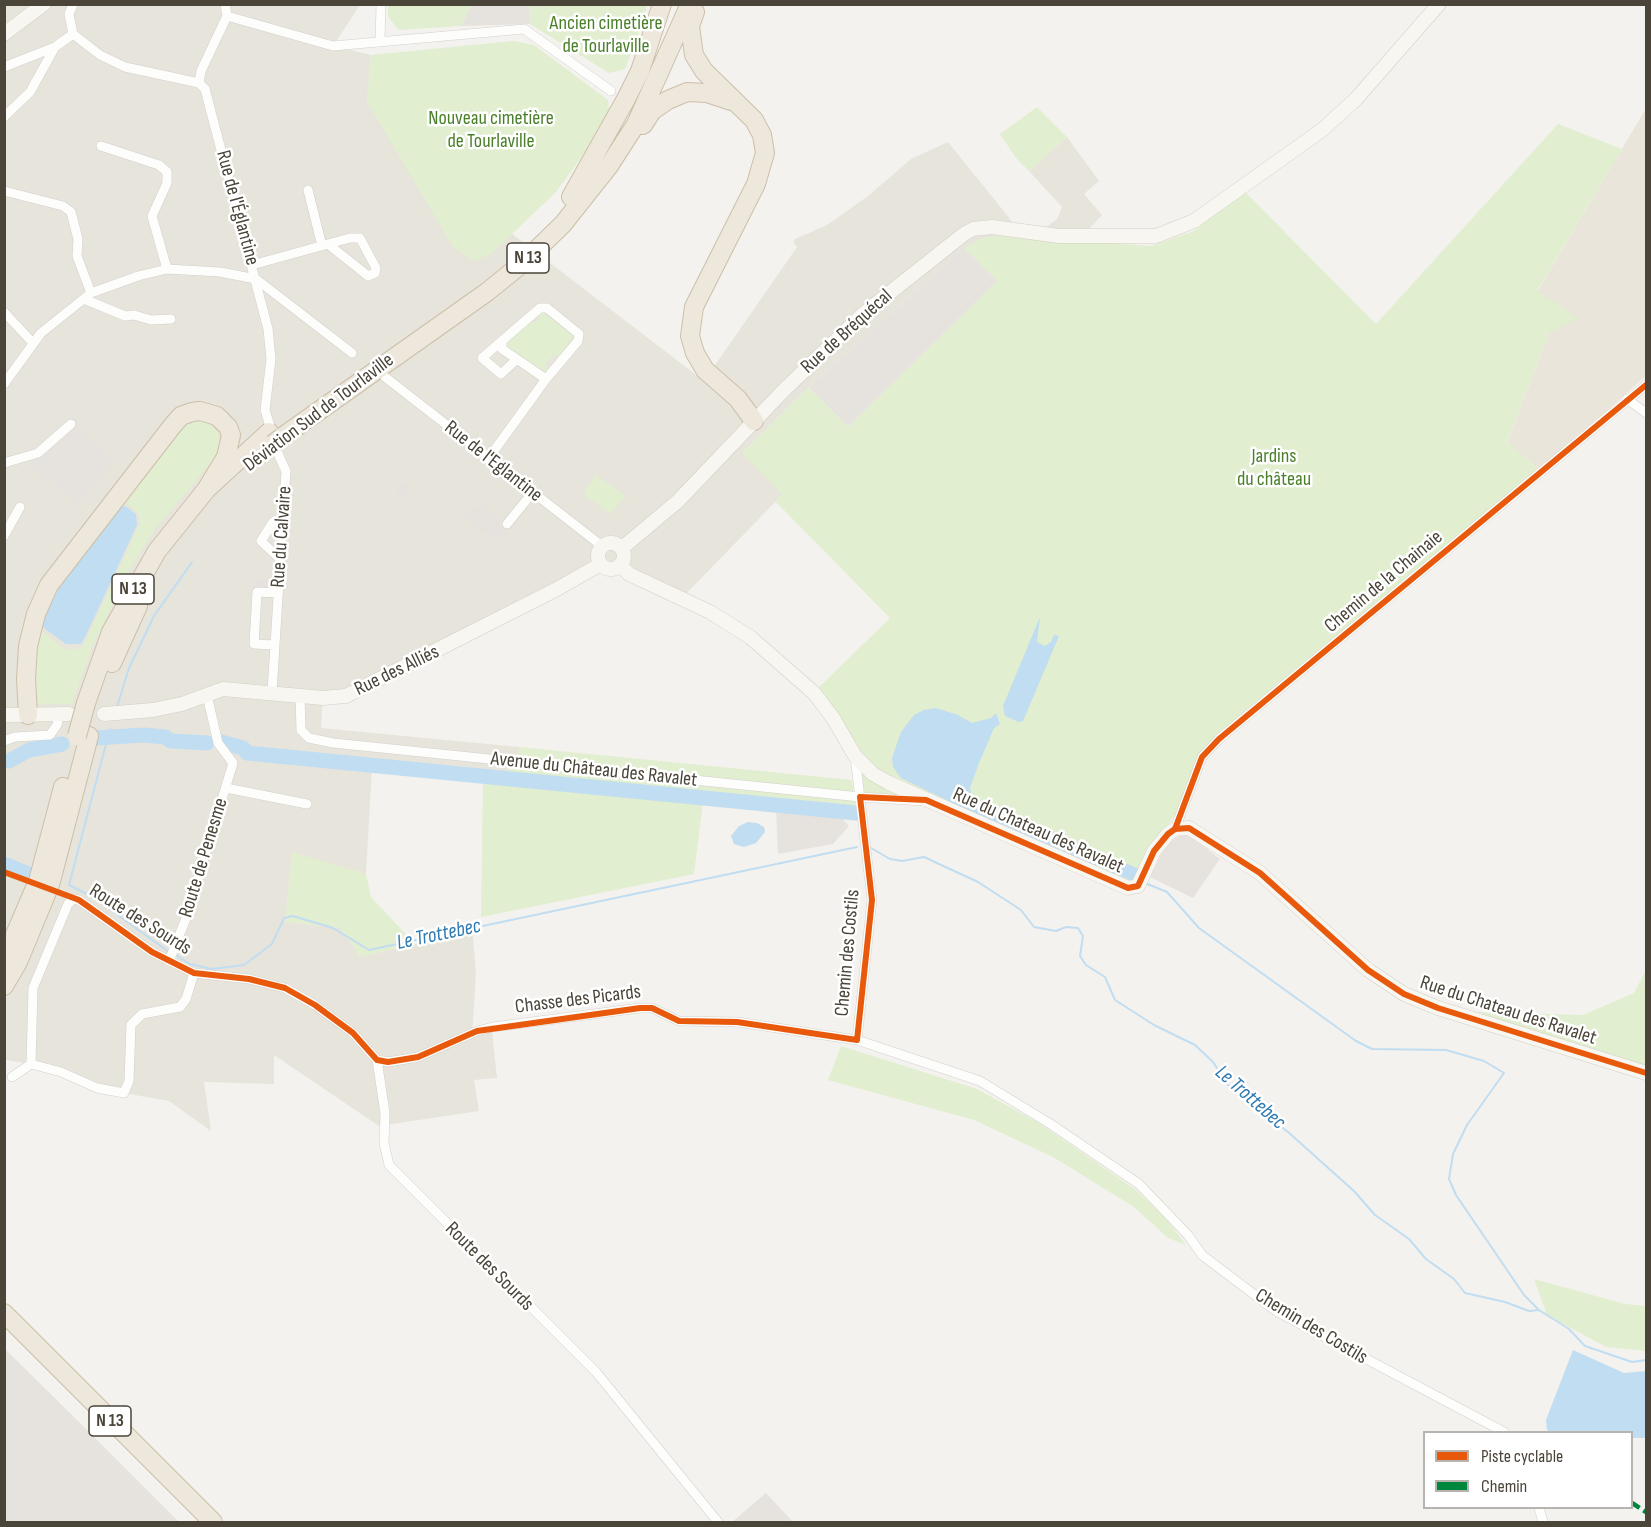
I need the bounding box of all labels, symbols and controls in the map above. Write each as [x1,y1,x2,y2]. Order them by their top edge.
park label: Ancien cimetière de Tourlaville [550,12,662,59]
park label: Nouveau cimetière de Tourlaville [428,107,554,154]
street label: Rue de l'Églantine [210,148,264,268]
road number: N 13 [507,243,549,273]
street label: Rue de Bréquécal [796,285,898,379]
street label: Déviation Sud de Tourlaville [239,349,399,477]
street label: Rue de l'Eglantine [439,416,547,508]
park label: Jardins du château [1237,445,1311,492]
street label: Rue du Calvaire [266,485,298,589]
street label: Chemin de la Chainaie [1320,526,1448,638]
road number: N 13 [112,574,154,604]
street label: Rue des Alliés [351,640,443,702]
street label: Avenue du Château des Ravalet [490,747,698,793]
street label: Rue du Chateau des Ravalet [949,783,1127,879]
street label: Route de Penesme [174,795,234,921]
street label: Route des Sourds [85,879,195,961]
street label: Chemin des Costils [831,889,865,1017]
water label: Le Trottebec [395,914,483,956]
street label: Rue du Chateau des Ravalet [1417,971,1599,1051]
street label: Chasse des Picards [514,980,642,1020]
water label: Le Trottebec [1210,1061,1290,1135]
street label: Route des Sourds [440,1218,538,1316]
street label: Chemin des Costils [1250,1284,1372,1370]
road number: N 13 [89,1406,131,1436]
legend [1423,1431,1633,1509]
text: Piste cyclable [1481,1446,1563,1467]
text: Chemin [1481,1476,1527,1497]

